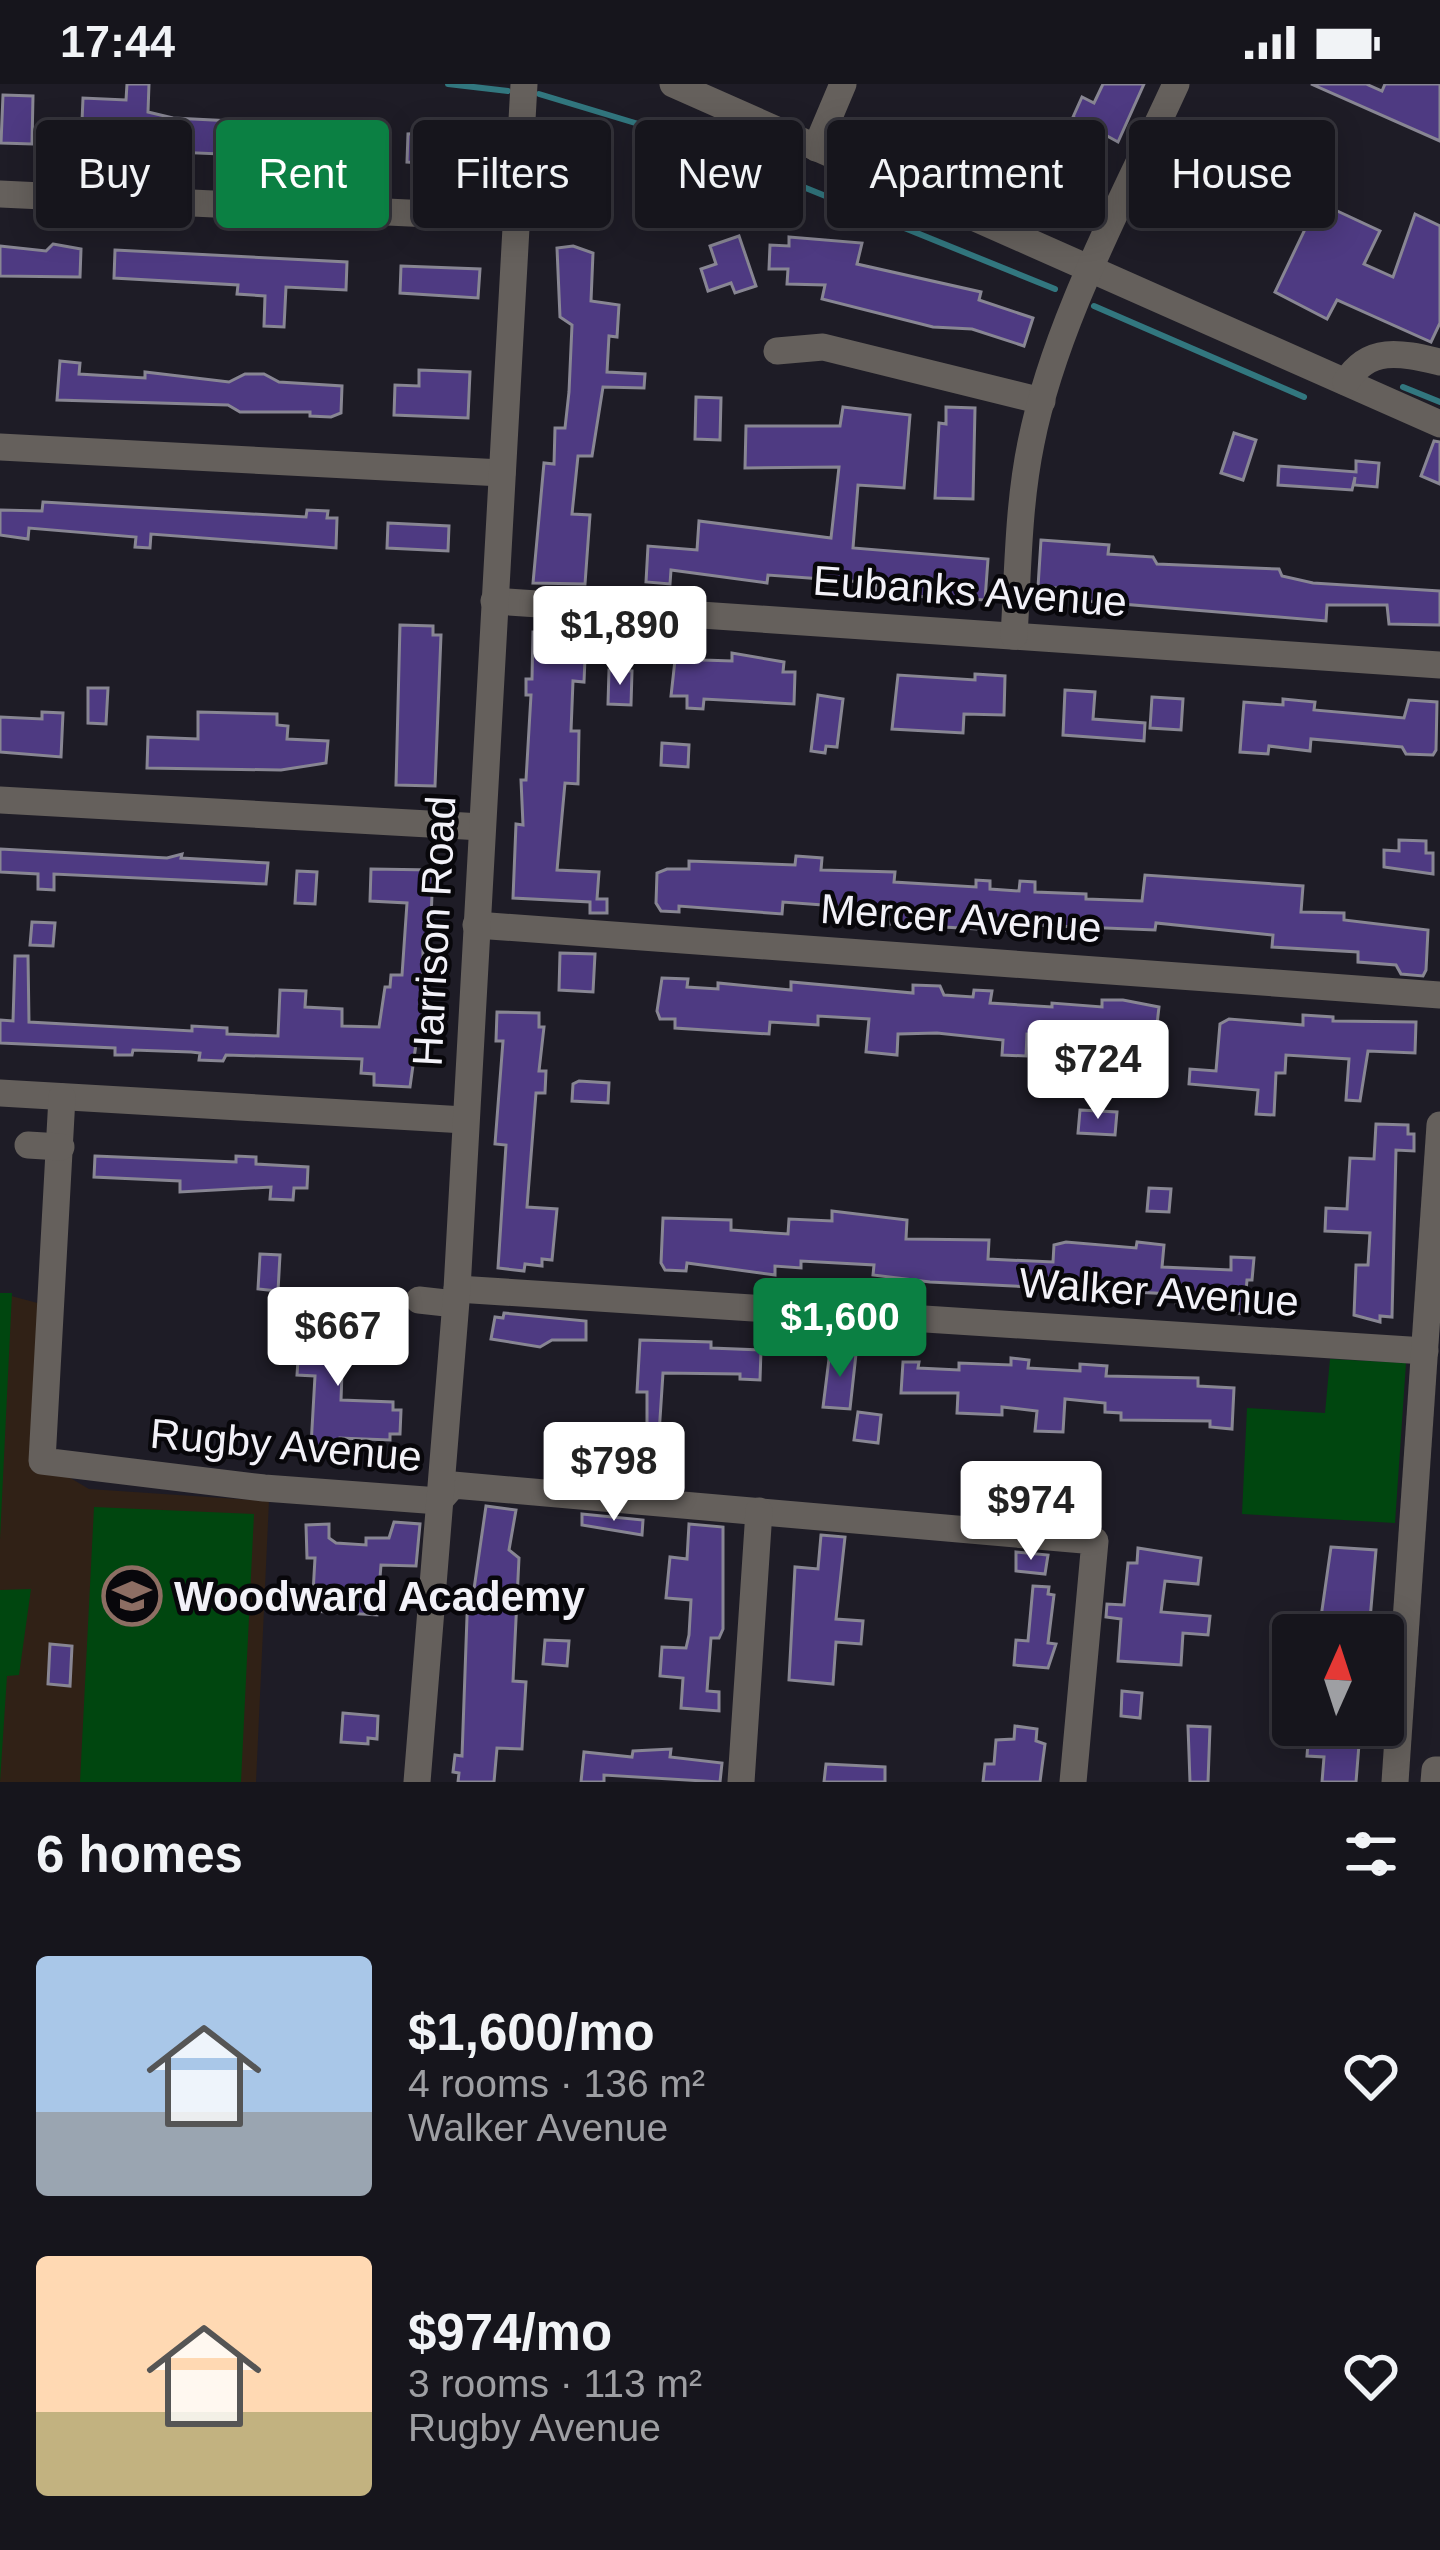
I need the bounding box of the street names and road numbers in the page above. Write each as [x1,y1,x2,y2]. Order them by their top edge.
street label: Eubanks Avenue [811,557,1129,625]
street label: Harrison Road [403,795,465,1067]
street label: Mercer Avenue [819,885,1103,951]
street label: Walker Avenue [1018,1259,1300,1325]
street label: Rugby Avenue [148,1410,424,1480]

